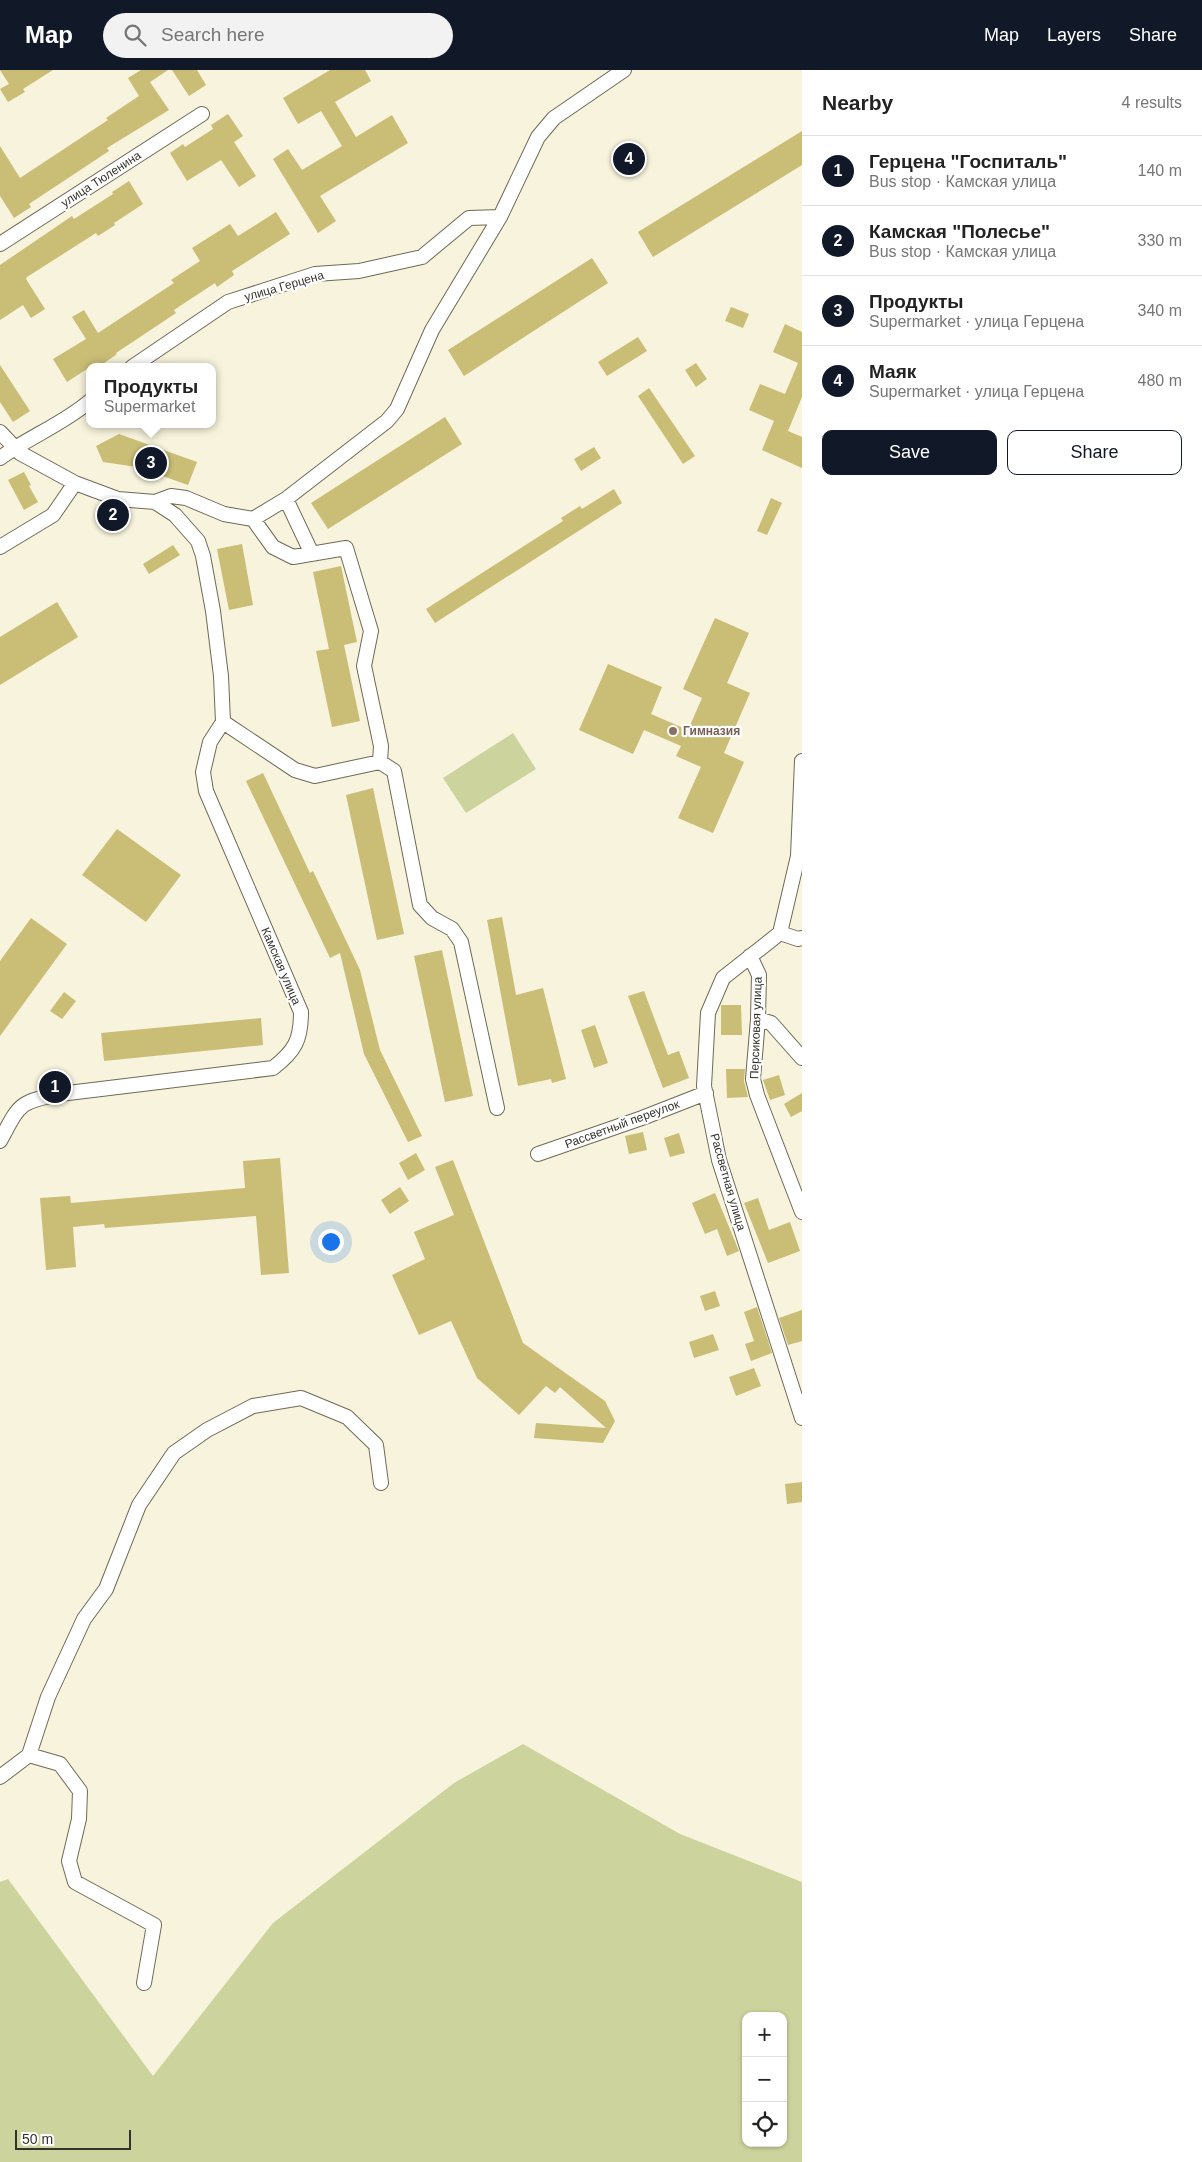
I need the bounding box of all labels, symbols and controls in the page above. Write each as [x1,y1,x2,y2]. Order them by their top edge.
search box [103,13,453,58]
text: Map [25,21,73,48]
icon: search [121,21,149,49]
text: Search here [161,24,265,45]
text: Map [984,25,1019,45]
text: Layers [1047,25,1101,45]
text: Share [1129,25,1177,45]
text: Nearby [822,91,893,114]
text: 4 results [1122,94,1182,111]
pin: 4 [613,140,645,178]
street label: улица Тюленина [59,148,144,210]
text: Герцена "Госпиталь" [869,151,1067,172]
text: 1 [834,162,842,179]
text: 140 m [1138,162,1182,179]
text: Bus stop · Камская улица [869,173,1056,190]
text: Камская "Полесье" [869,221,1050,242]
text: 2 [834,232,842,249]
text: 330 m [1138,232,1182,249]
text: Bus stop · Камская улица [869,243,1056,260]
street label: улица Герцена [243,268,326,304]
text: Продукты [869,291,964,312]
text: 3 [834,302,842,319]
text: 340 m [1138,302,1182,319]
text: Supermarket · улица Герцена [869,313,1084,330]
text: Маяк [869,361,916,382]
popup [86,363,216,428]
text: 4 [834,372,842,389]
text: 480 m [1138,372,1182,389]
text: Продукты [104,376,198,397]
text: Supermarket · улица Герцена [869,383,1084,400]
text: Supermarket [104,398,195,415]
button: Save [822,430,997,475]
button: Share [1007,430,1182,475]
pin: 3 [135,444,167,482]
pin: 2 [97,496,129,534]
place label: Гимназия [683,724,740,738]
marker: Гимназия [667,725,679,737]
street label: Камская улица [258,925,304,1007]
street label: Персиковая улица [747,976,765,1079]
pin: 1 [39,1068,71,1106]
street label: Рассветный переулок [563,1097,682,1151]
street label: Рассветная улица [707,1132,749,1232]
your location [318,1229,344,1255]
map controls [742,2012,787,2147]
button: + [742,2012,787,2057]
button: − [742,2057,787,2102]
button: locate [742,2102,787,2147]
scale bar [15,2127,131,2150]
text: 50 m [22,2131,53,2147]

